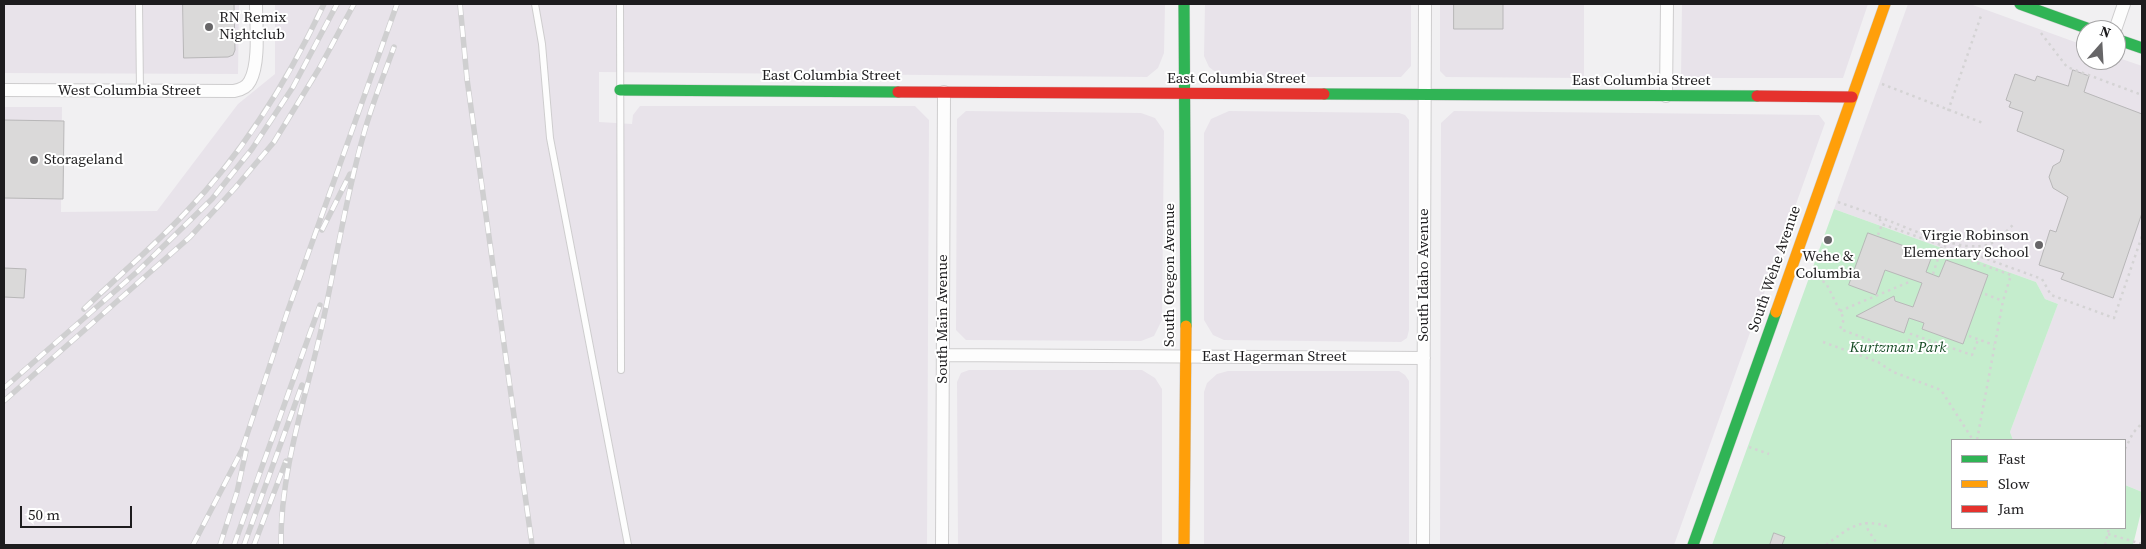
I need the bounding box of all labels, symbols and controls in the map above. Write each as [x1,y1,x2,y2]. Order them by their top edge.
place label: RN Remix Nightclub [219,9,286,44]
north arrow [2076,20,2126,70]
marker: RN Remix Nightclub [203,21,215,33]
text: N [2097,21,2114,43]
street label: East Columbia Street [762,67,900,85]
street label: East Columbia Street [1167,70,1305,88]
street label: East Columbia Street [1572,72,1710,90]
street label: West Columbia Street [57,82,201,100]
place label: Storageland [44,151,123,169]
marker: Storageland [28,154,40,166]
street label: South Oregon Avenue [1161,203,1179,347]
street label: South Wehe Avenue [1745,204,1805,334]
street label: South Idaho Avenue [1415,208,1433,342]
place label: Virgie Robinson Elementary School [1903,227,2029,262]
marker: Wehe & Columbia [1822,234,1834,246]
marker: Virgie Robinson Elementary School [2033,239,2045,251]
place label: Wehe & Columbia [1796,248,1860,283]
street label: South Main Avenue [934,254,952,384]
park label: Kurtzman Park [1850,339,1946,357]
street label: East Hagerman Street [1202,348,1346,366]
legend [1951,439,2126,529]
text: Fast [1998,448,2025,469]
text: Slow [1998,473,2030,494]
scale bar [22,496,135,528]
text: Jam [1998,498,2024,519]
text: 50 m [28,504,60,525]

